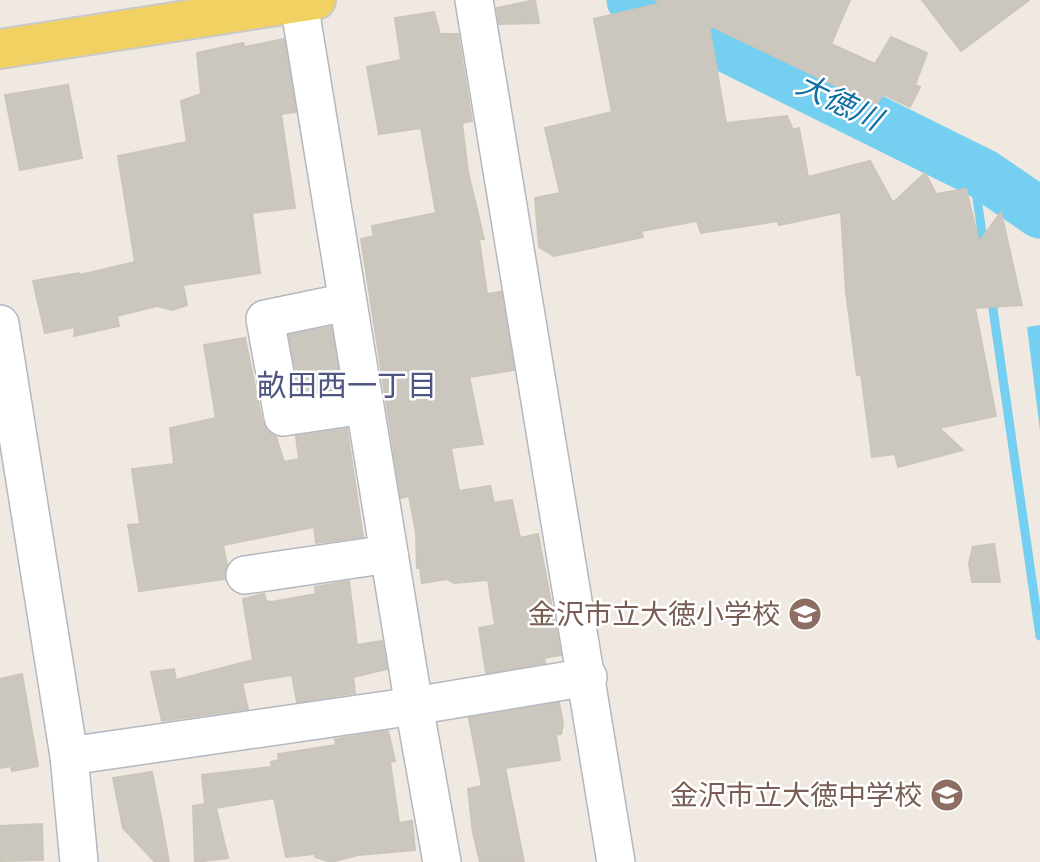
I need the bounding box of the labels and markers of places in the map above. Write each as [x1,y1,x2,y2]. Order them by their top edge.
place label: 金沢市立大徳小学校 [528,594,780,635]
school or university icon: 金沢市立大徳小学校 [786,595,824,633]
place label: 金沢市立大徳中学校 [670,775,922,816]
school or university icon: 金沢市立大徳中学校 [928,776,966,814]

